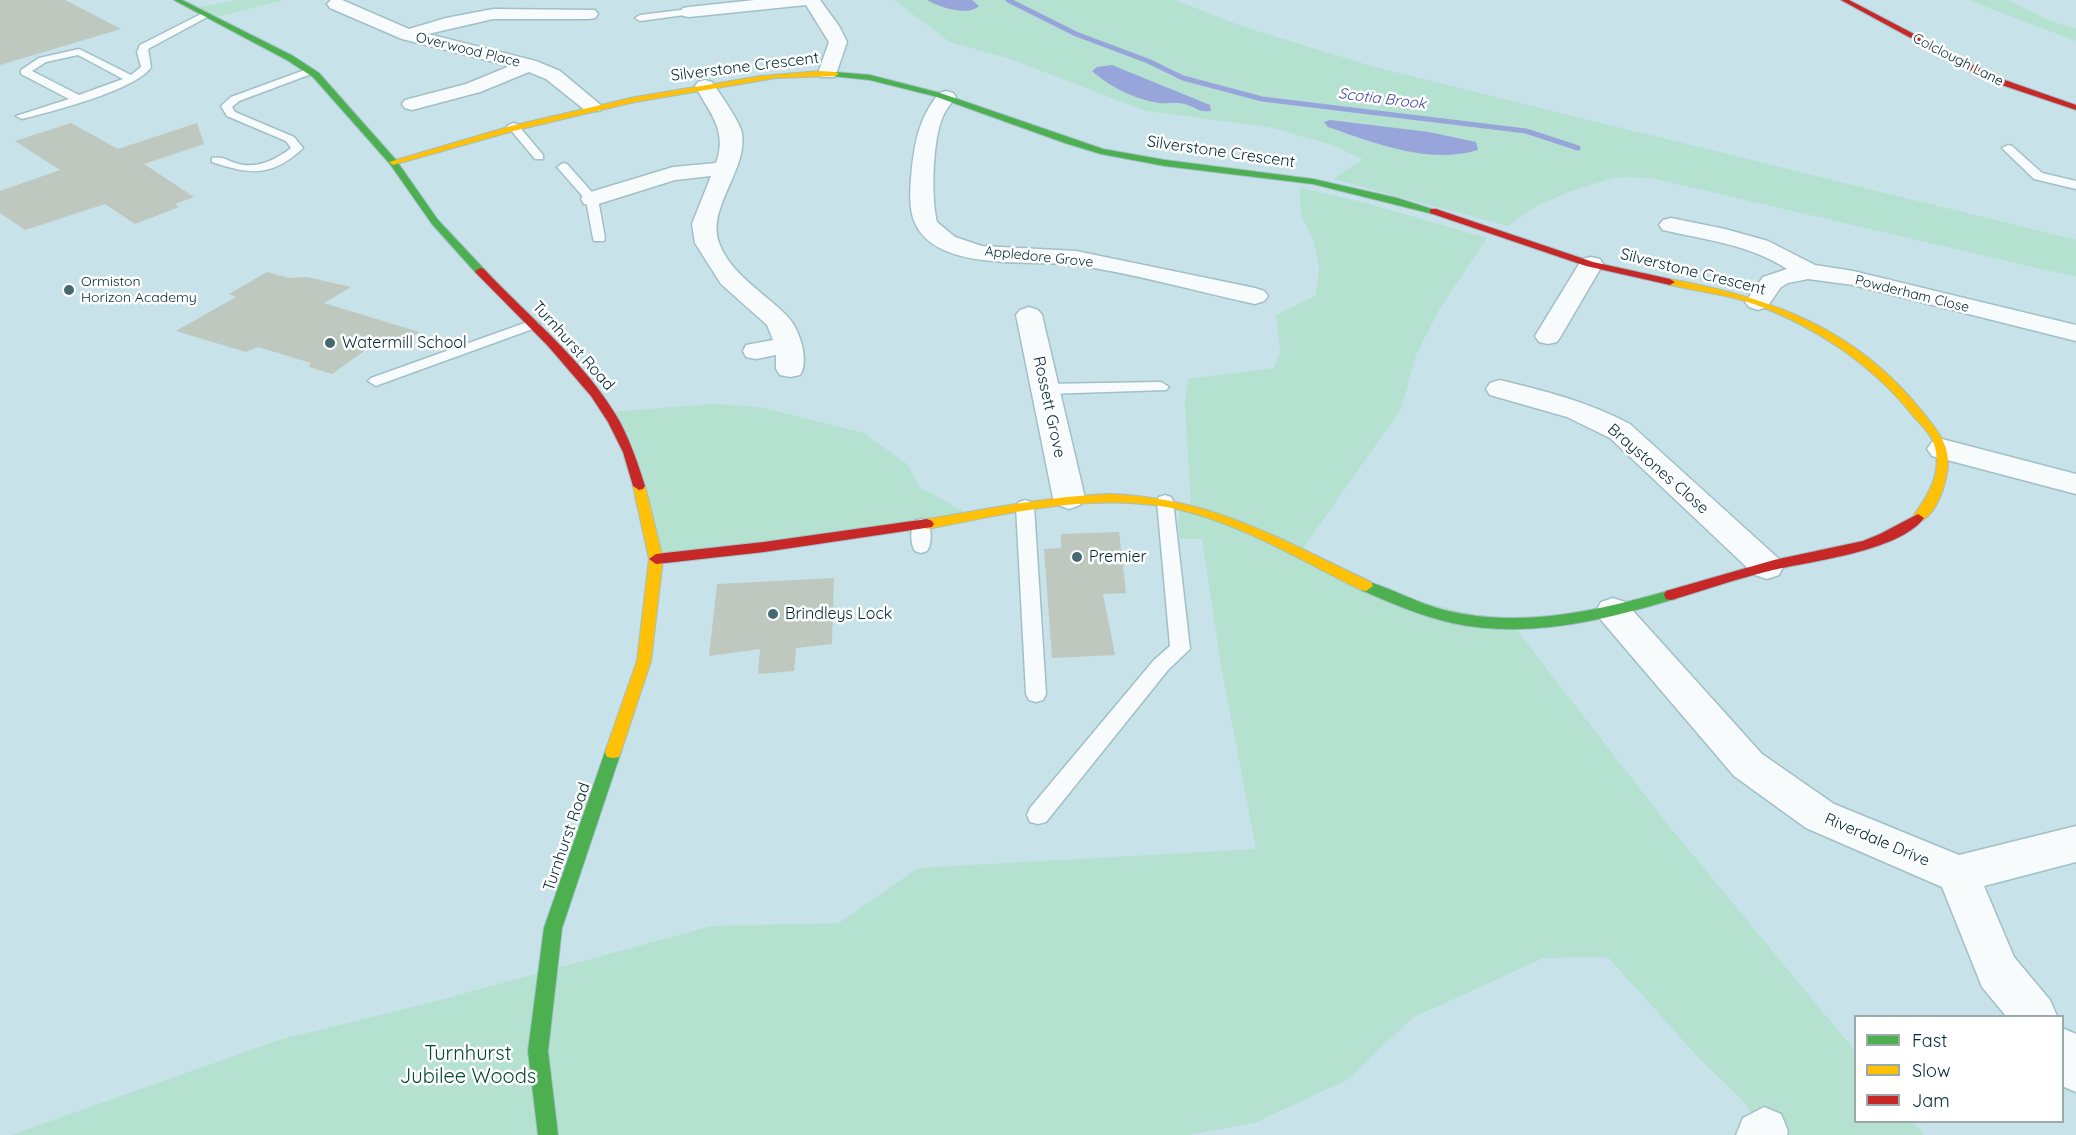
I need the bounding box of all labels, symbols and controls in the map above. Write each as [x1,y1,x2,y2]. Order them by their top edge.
street label: Overwood Place [414,29,522,71]
street label: Colclough Lane [1910,30,2006,90]
street label: Silverstone Crescent [670,48,820,86]
water label: Scotia Brook [1337,85,1427,113]
street label: Silverstone Crescent [1146,132,1296,172]
street label: Appledore Grove [984,243,1094,271]
street label: Silverstone Crescent [1618,245,1768,299]
street label: Powderham Close [1853,272,1971,316]
place label: Ormiston Horizon Academy [81,274,197,306]
marker: Ormiston Horizon Academy [62,283,76,297]
street label: Turnhurst Road [528,297,618,395]
place label: Watermill School [342,333,467,353]
marker: Watermill School [323,336,337,350]
street label: Rossett Grove [1029,354,1069,460]
street label: Braystones Close [1603,420,1713,518]
place label: Premier [1089,547,1147,567]
marker: Premier [1070,550,1084,564]
place label: Brindleys Lock [785,604,892,624]
marker: Brindleys Lock [766,607,780,621]
street label: Turnhurst Road [539,780,595,894]
street label: Riverdale Drive [1822,809,1932,871]
legend [1854,1015,2064,1123]
text: Fast [1912,1029,1947,1052]
park label: Turnhurst Jubilee Woods [400,1042,536,1089]
text: Slow [1912,1059,1950,1082]
text: Jam [1912,1089,1950,1112]

